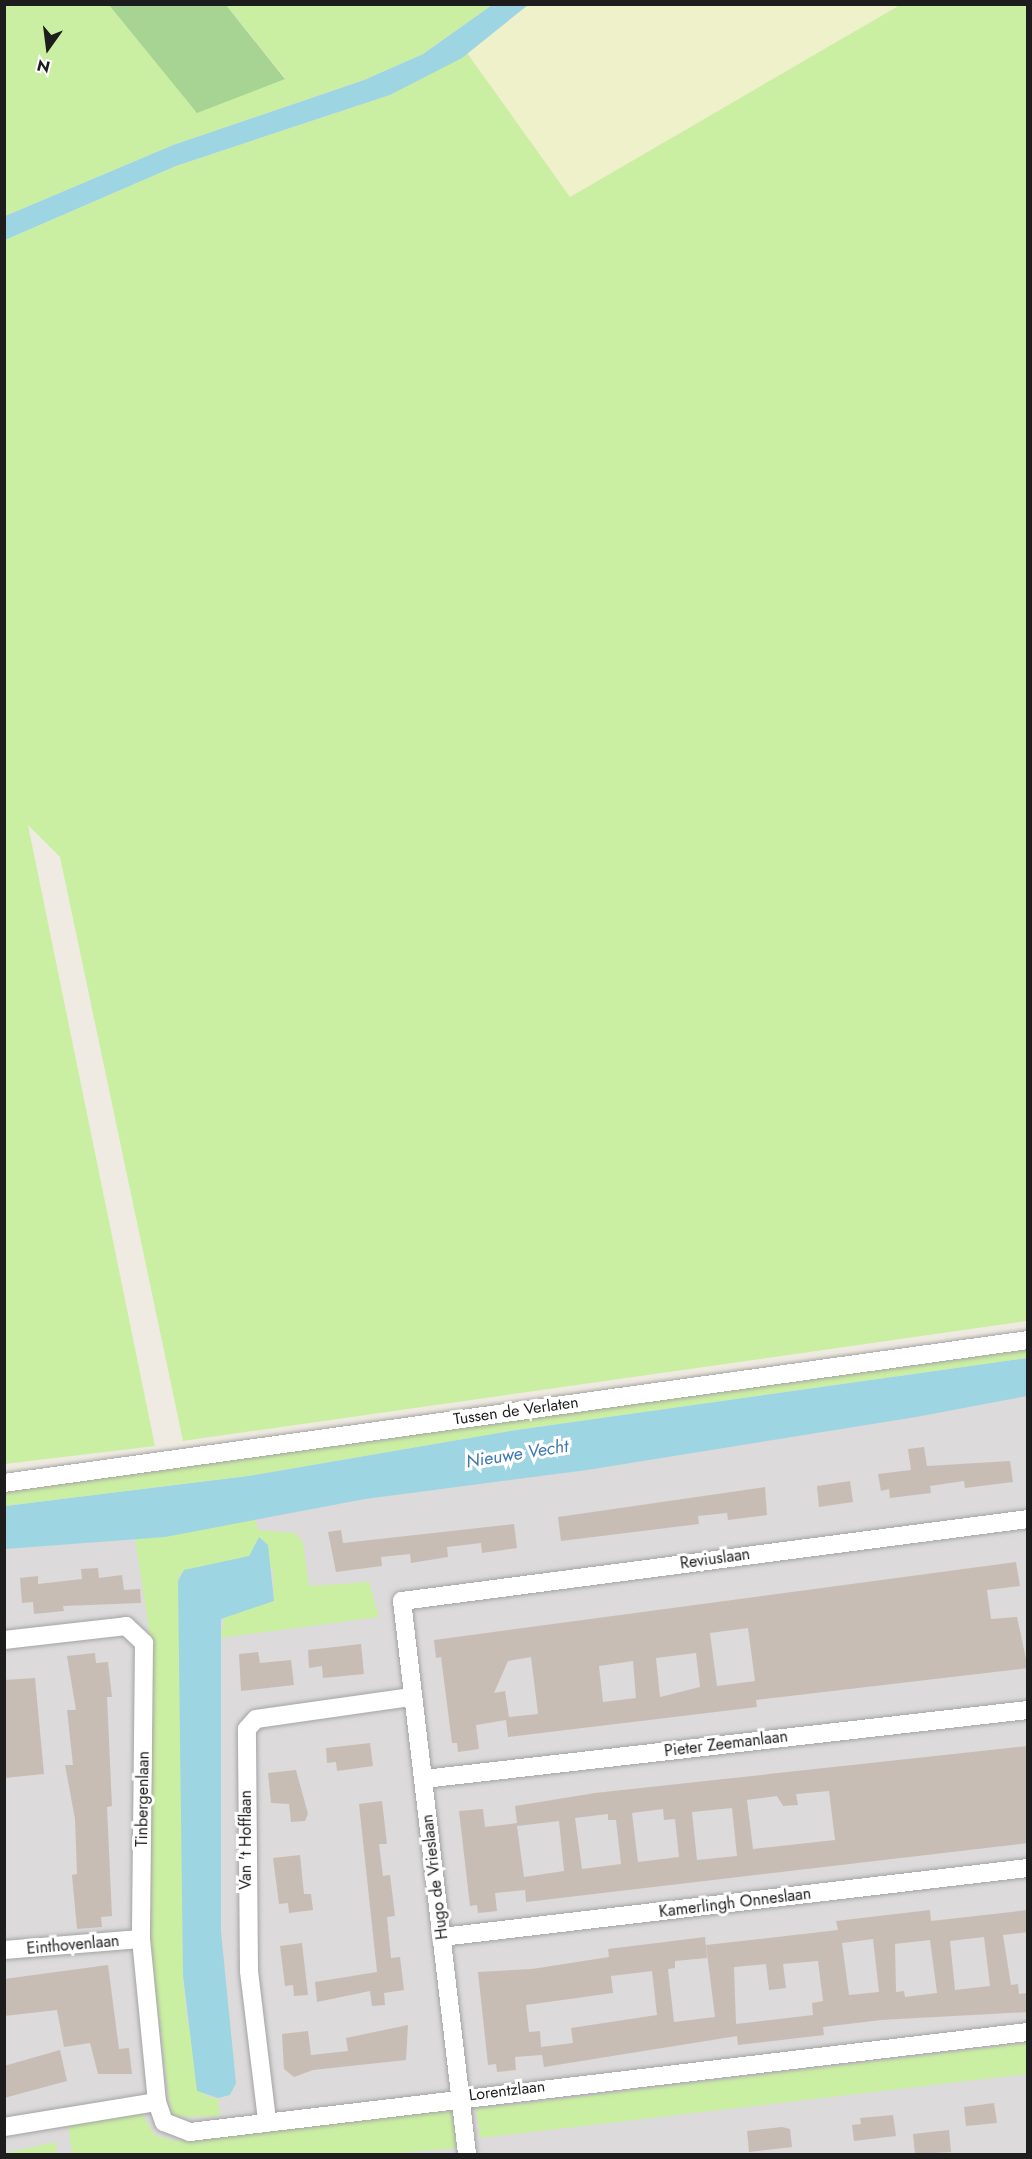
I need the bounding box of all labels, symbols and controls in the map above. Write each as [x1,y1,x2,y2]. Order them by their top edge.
north arrow [18,18,78,78]
text: N [35,53,52,79]
street label: Tussen de Verlaten [452,1393,580,1429]
water label: Nieuwe Vecht [464,1435,570,1473]
street label: Reviuslaan [679,1545,751,1573]
street label: Pieter Zeemanlaan [663,1727,789,1761]
street label: Tinbergenlaan [133,1751,153,1847]
street label: Van 't Hofflaan [236,1790,256,1890]
street label: Hugo de Vrieslaan [418,1813,452,1941]
street label: Kamerlingh Onneslaan [658,1884,812,1922]
street label: Einthovenlaan [26,1931,120,1959]
street label: Lorentzlaan [468,2077,546,2105]

